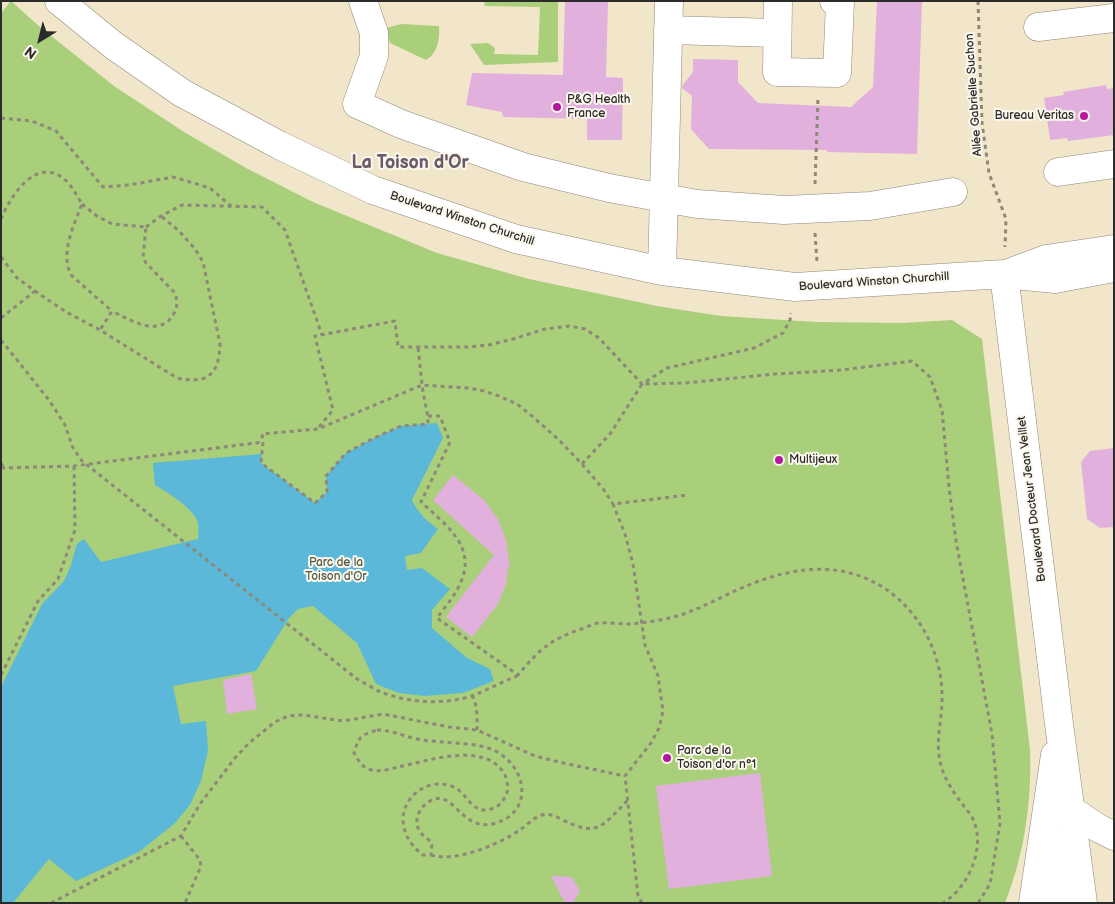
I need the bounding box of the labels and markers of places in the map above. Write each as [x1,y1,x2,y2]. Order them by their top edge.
place label: P&G Health France [567,93,630,121]
marker: P&G Health France [551,101,563,113]
place label: Bureau Veritas [994,109,1074,123]
marker: Bureau Veritas [1078,110,1090,122]
place label: Multijeux [789,453,837,467]
marker: Multijeux [773,454,785,466]
place label: Parc de la Toison d'or n°1 [677,744,756,772]
marker: Parc de la Toison d'or n°1 [661,752,673,764]

